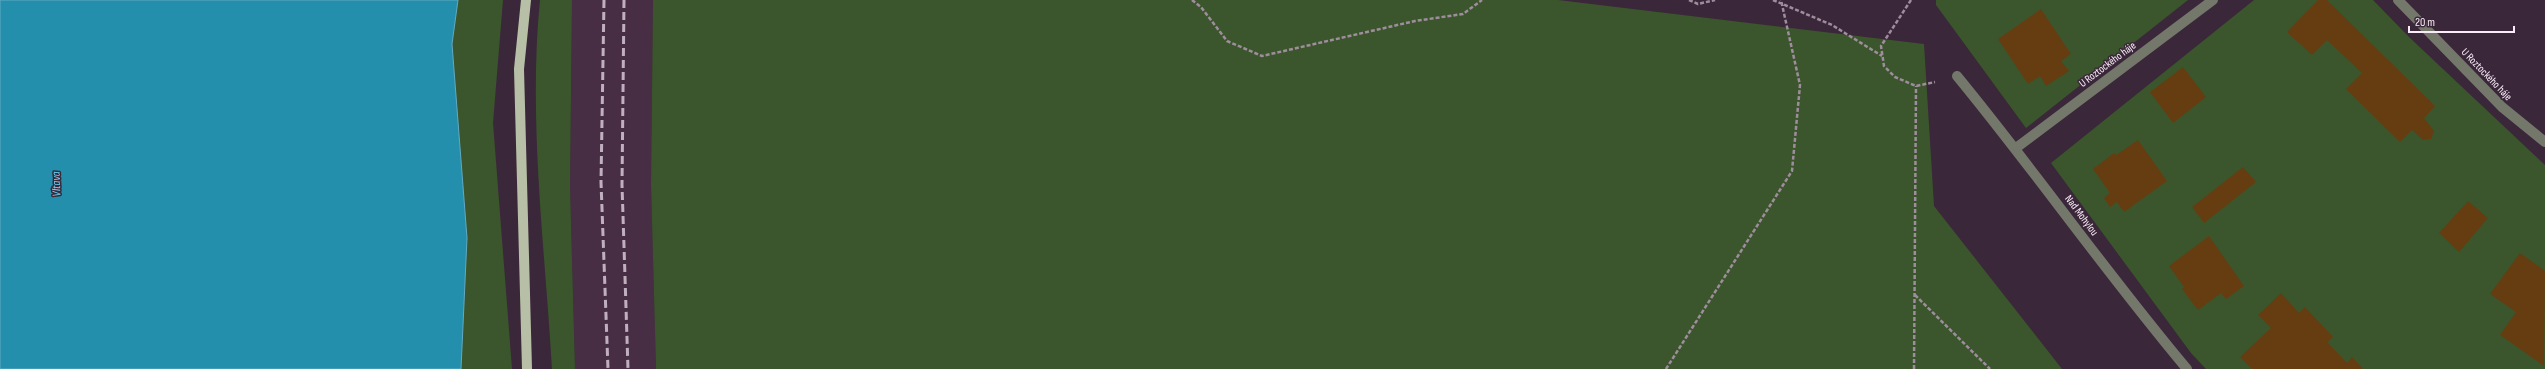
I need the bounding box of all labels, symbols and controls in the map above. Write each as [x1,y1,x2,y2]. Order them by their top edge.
scale bar [2409,8,2514,34]
text: 20 m [2415,15,2435,30]
street label: U Roztockého háje [2076,39,2138,90]
street label: U Roztockého háje [2458,46,2515,103]
water label: Vltava [49,171,64,197]
street label: Nad Mohylou [2062,192,2101,238]

